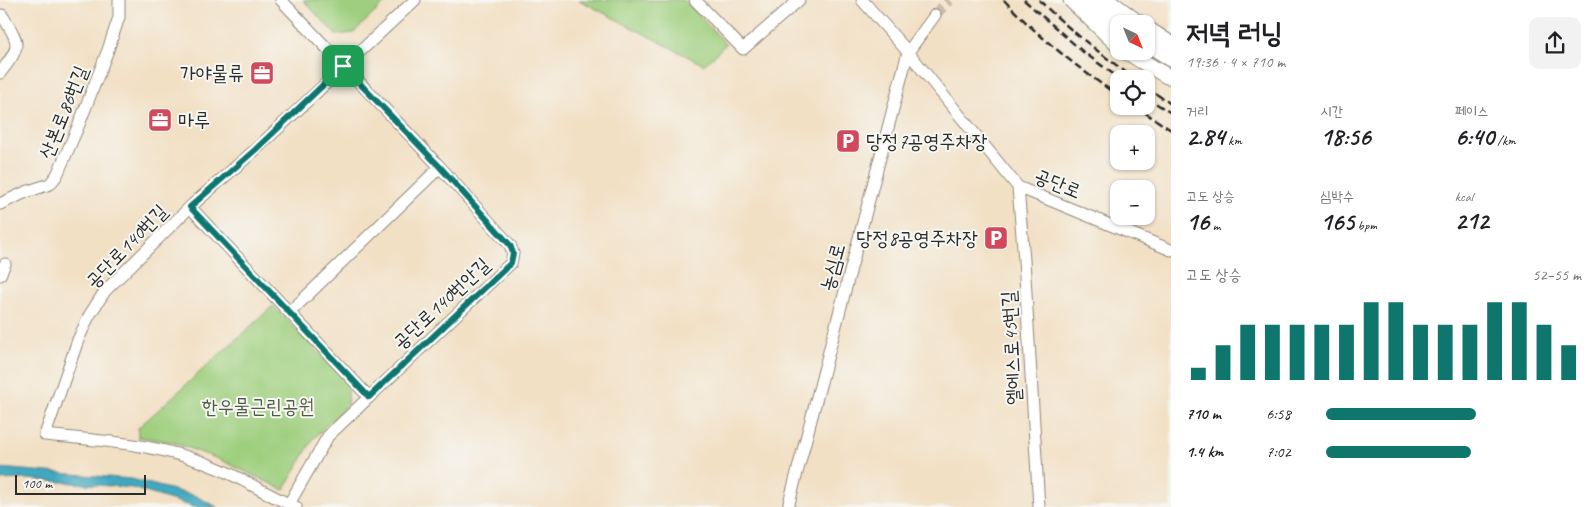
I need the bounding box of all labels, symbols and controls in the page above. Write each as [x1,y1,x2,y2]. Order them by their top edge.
north arrow [1110,15,1155,60]
map controls [1110,15,1155,225]
text: 저녁 러닝 [1186,15,1283,50]
button: share [1529,17,1581,69]
pin [322,45,364,87]
icon: arrive [329,52,357,80]
text: 19:36 · 4 × 710 m [1186,52,1285,72]
office icon: 가야물류 [249,60,275,86]
place label: 가야물류 [180,61,244,86]
street label: 산본로86번길 [33,62,93,163]
button: locate [1110,70,1155,115]
text: 거리 [1186,103,1209,120]
text: 시간 [1320,103,1343,120]
text: 페이스 [1455,103,1488,120]
office icon: 마루 [147,107,173,133]
place label: 마루 [178,108,210,133]
text: 2.84 [1186,121,1225,153]
text: 18:56 [1320,121,1370,153]
text: 6:40 [1455,121,1494,153]
button: + [1110,125,1155,170]
parking icon: 당정7공영주차장 [835,128,861,154]
place label: 당정7공영주차장 [866,129,988,154]
text: km [1225,132,1242,149]
text: /km [1494,132,1516,149]
street label: 공단로 [1031,163,1085,204]
button: − [1110,180,1155,225]
text: 고도 상승 [1186,188,1234,205]
text: 심박수 [1320,188,1354,205]
text: kcal [1455,188,1473,205]
street label: 공단로140번길 [80,199,173,294]
text: 212 [1455,205,1488,237]
text: 16 [1186,206,1209,238]
text: 165 [1320,206,1354,238]
text: m [1209,217,1220,234]
text: bpm [1354,217,1377,234]
parking icon: 당정8공영주차장 [983,225,1009,251]
place label: 당정8공영주차장 [856,226,978,251]
street label: 농심로 [814,241,851,294]
street label: 공단로140번안길 [388,252,495,355]
text: 고도 상승 [1186,265,1241,285]
text: 52–55 m [1532,265,1581,285]
street label: 엘에스로45번길 [996,290,1027,406]
park label: 한우물근린공원 [202,394,314,419]
text: 710 m [1186,404,1221,424]
text: 6:58 [1266,404,1291,424]
text: 1.4 km [1186,442,1223,462]
text: 7:02 [1266,442,1291,462]
scale bar [15,472,146,495]
text: 100 m [22,475,52,492]

